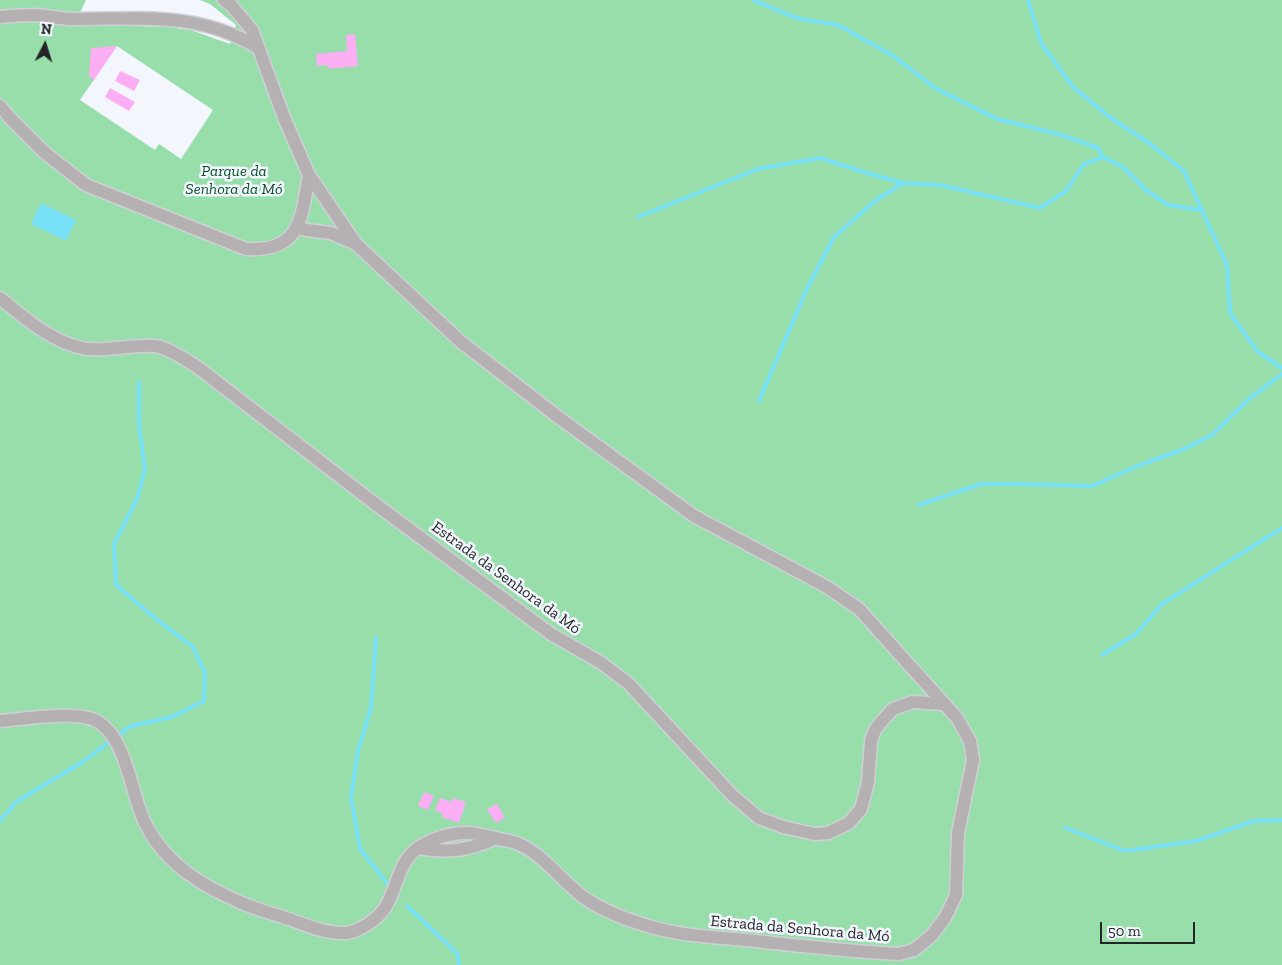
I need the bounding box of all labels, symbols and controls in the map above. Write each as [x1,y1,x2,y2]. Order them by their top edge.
north arrow [20,20,70,70]
text: N [40,21,52,38]
park label: Parque da Senhora da Mó [185,161,283,199]
street label: Estrada da Senhora da Mó [428,517,584,639]
street label: Estrada da Senhora da Mó [710,912,890,946]
scale bar [1102,912,1197,944]
text: 50 m [1108,922,1141,940]

